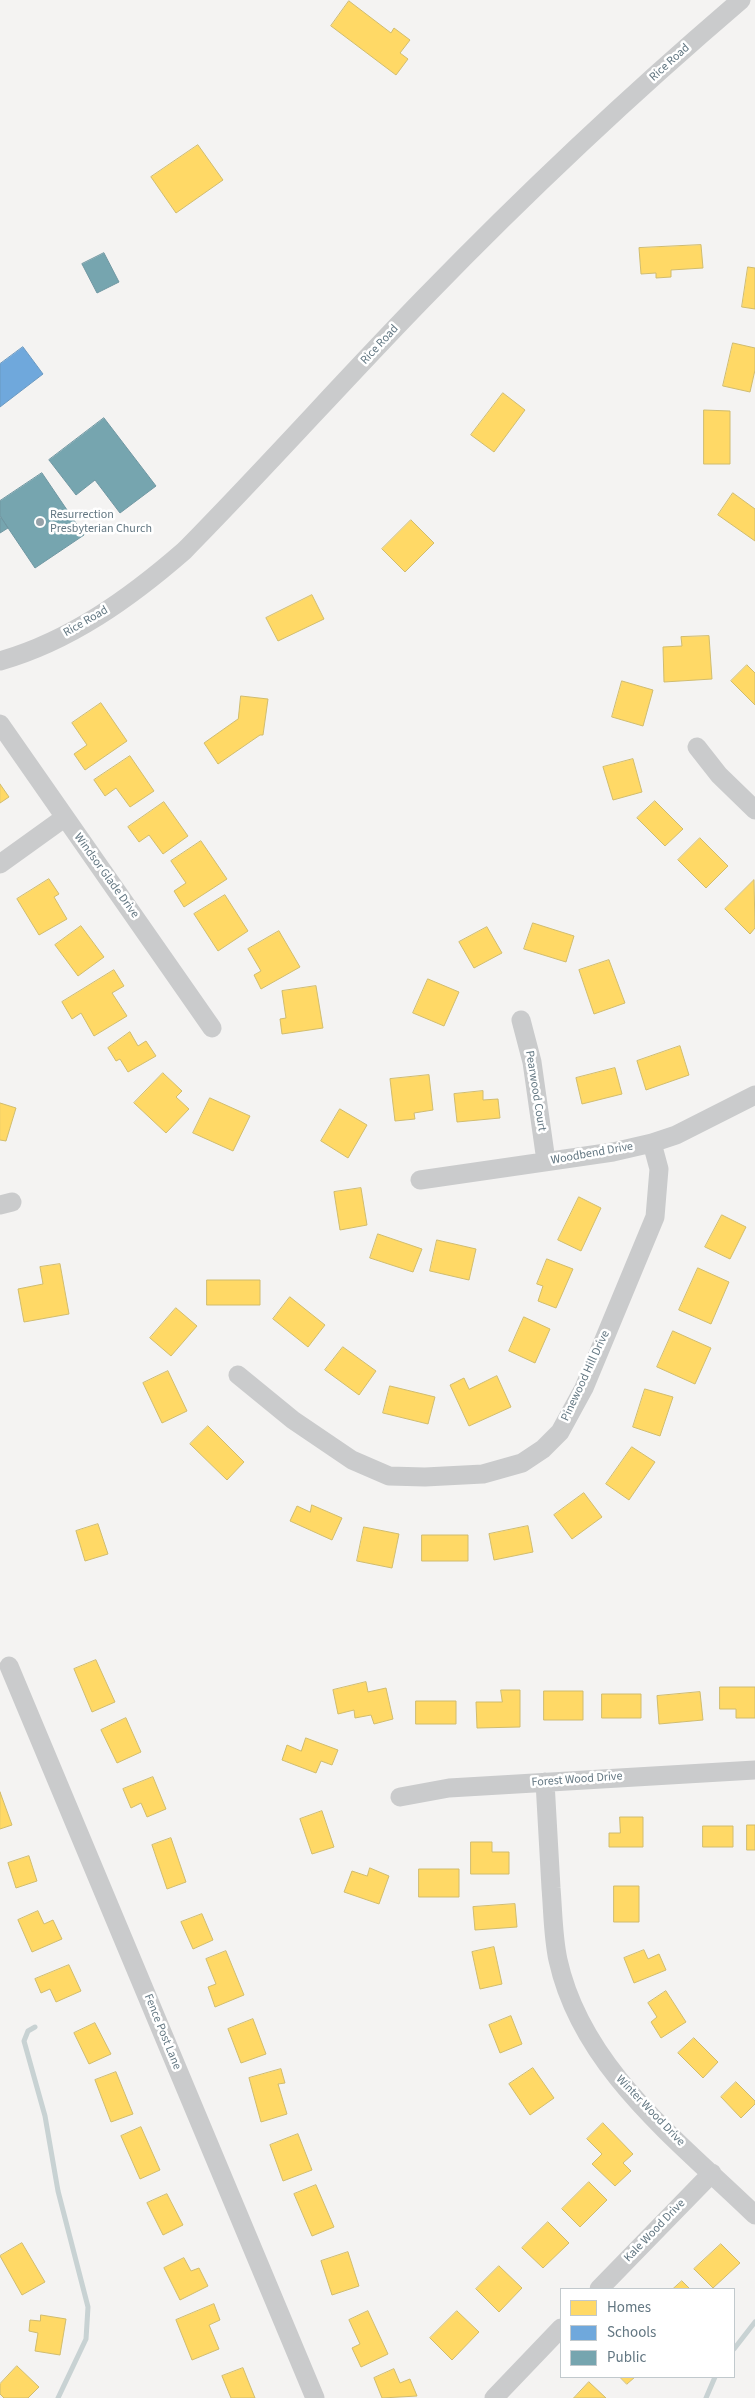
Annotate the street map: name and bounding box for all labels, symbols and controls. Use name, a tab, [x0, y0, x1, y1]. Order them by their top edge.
street label: Rice Road	[647, 41, 693, 85]
street label: Rice Road	[358, 322, 402, 368]
place label: Resurrection Presbyterian Church	[50, 508, 152, 536]
marker: Resurrection Presbyterian Church	[34, 516, 46, 528]
street label: Rice Road	[61, 603, 111, 641]
street label: Windsor Glade Drive	[70, 831, 142, 921]
street label: Pearwood Court	[522, 1050, 548, 1132]
street label: Woodbend Drive	[550, 1140, 634, 1168]
street label: Pinewood Hill Drive	[559, 1328, 613, 1424]
street label: Forest Wood Drive	[531, 1770, 623, 1790]
street label: Fence Post Lane	[140, 1992, 184, 2072]
street label: Winter Wood Drive	[613, 2073, 687, 2149]
street label: Kale Wood Drive	[621, 2197, 689, 2265]
legend	[560, 2288, 735, 2378]
text: Homes	[607, 2297, 651, 2318]
text: Schools	[607, 2322, 656, 2343]
text: Public	[607, 2347, 646, 2368]

